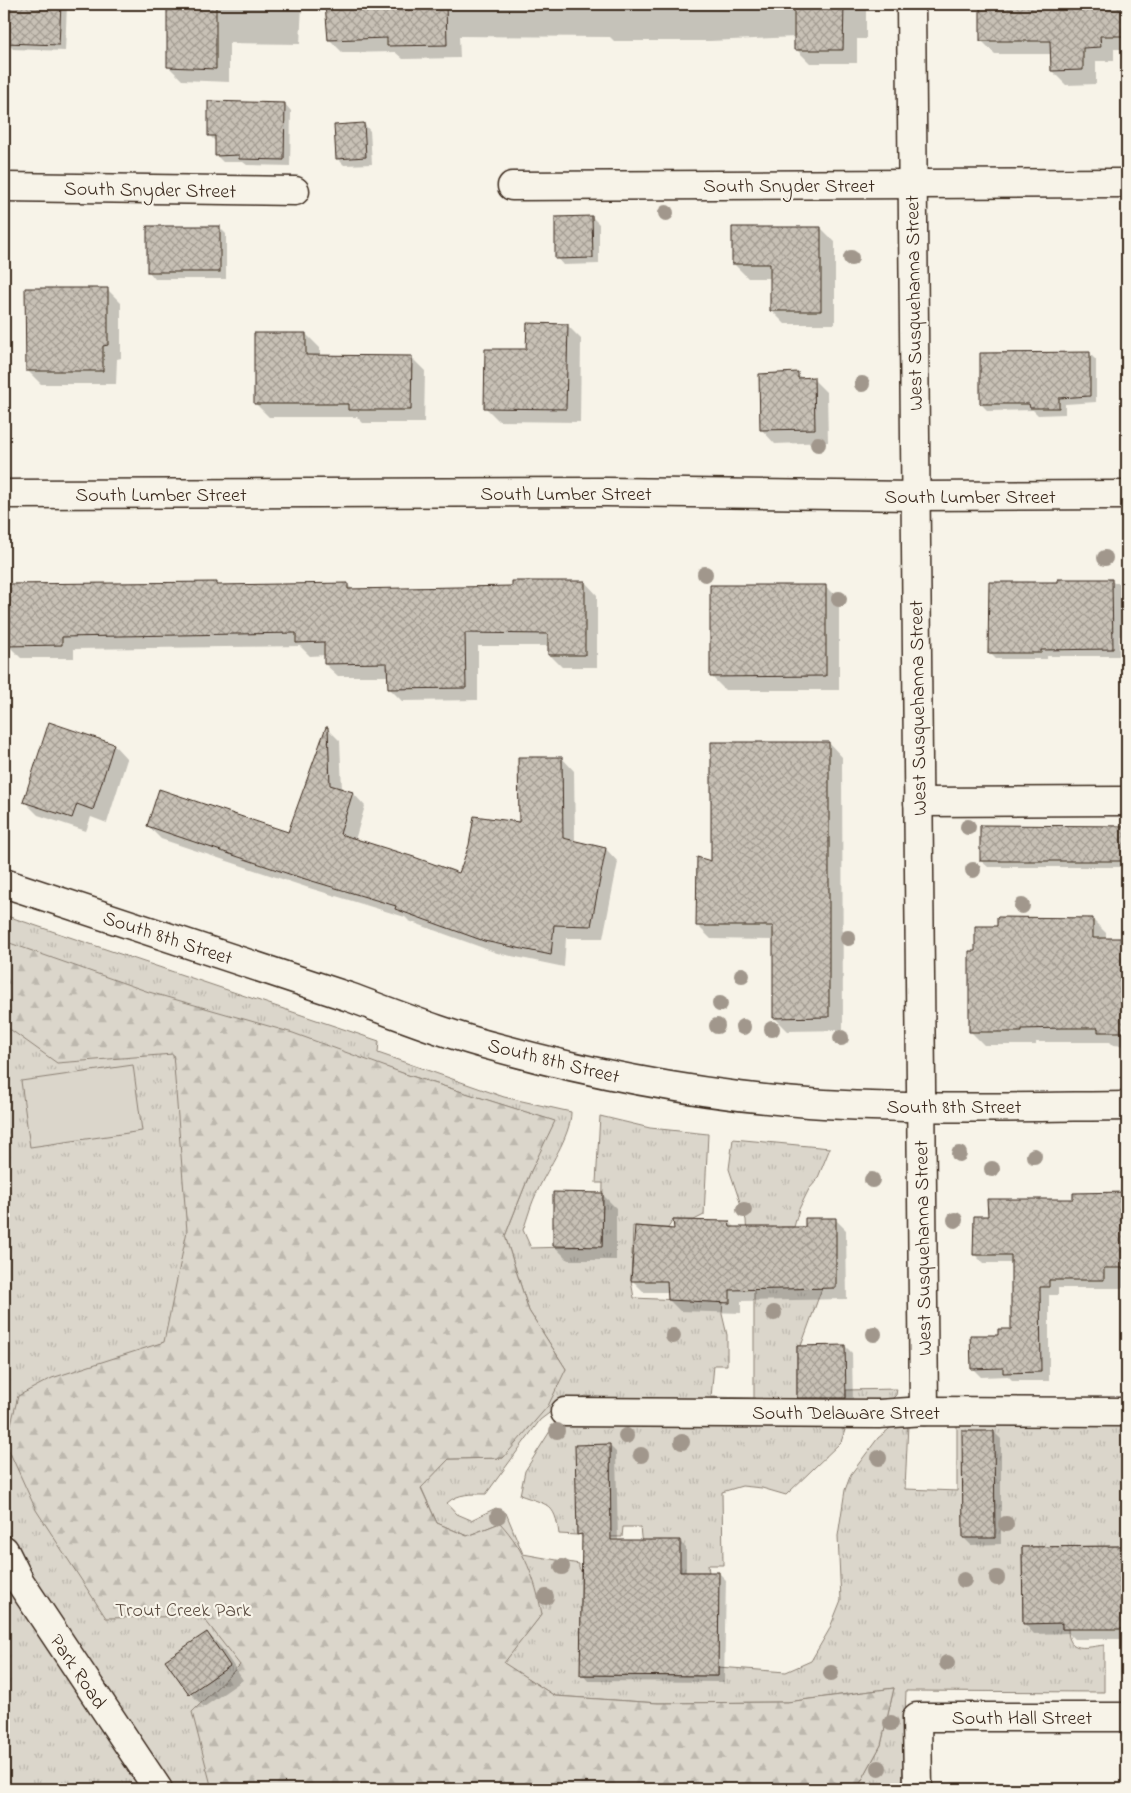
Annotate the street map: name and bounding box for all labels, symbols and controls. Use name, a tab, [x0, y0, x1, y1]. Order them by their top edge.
street label: South Snyder Street	[703, 173, 875, 202]
street label: South Snyder Street	[64, 176, 237, 208]
street label: West Susquehanna Street	[899, 195, 932, 411]
street label: South Lumber Street	[480, 481, 652, 510]
street label: South Lumber Street	[75, 482, 247, 511]
street label: South Lumber Street	[884, 484, 1056, 513]
street label: West Susquehanna Street	[903, 600, 936, 816]
street label: South 8th Street	[99, 905, 236, 974]
street label: South 8th Street	[484, 1032, 623, 1093]
street label: South 8th Street	[887, 1094, 1022, 1123]
street label: West Susquehanna Street	[908, 1140, 941, 1356]
street label: South Delaware Street	[752, 1400, 940, 1429]
park label: Trout Creek Park	[115, 1597, 251, 1626]
street label: Park Road	[41, 1629, 113, 1716]
street label: South Hall Street	[952, 1705, 1092, 1734]

